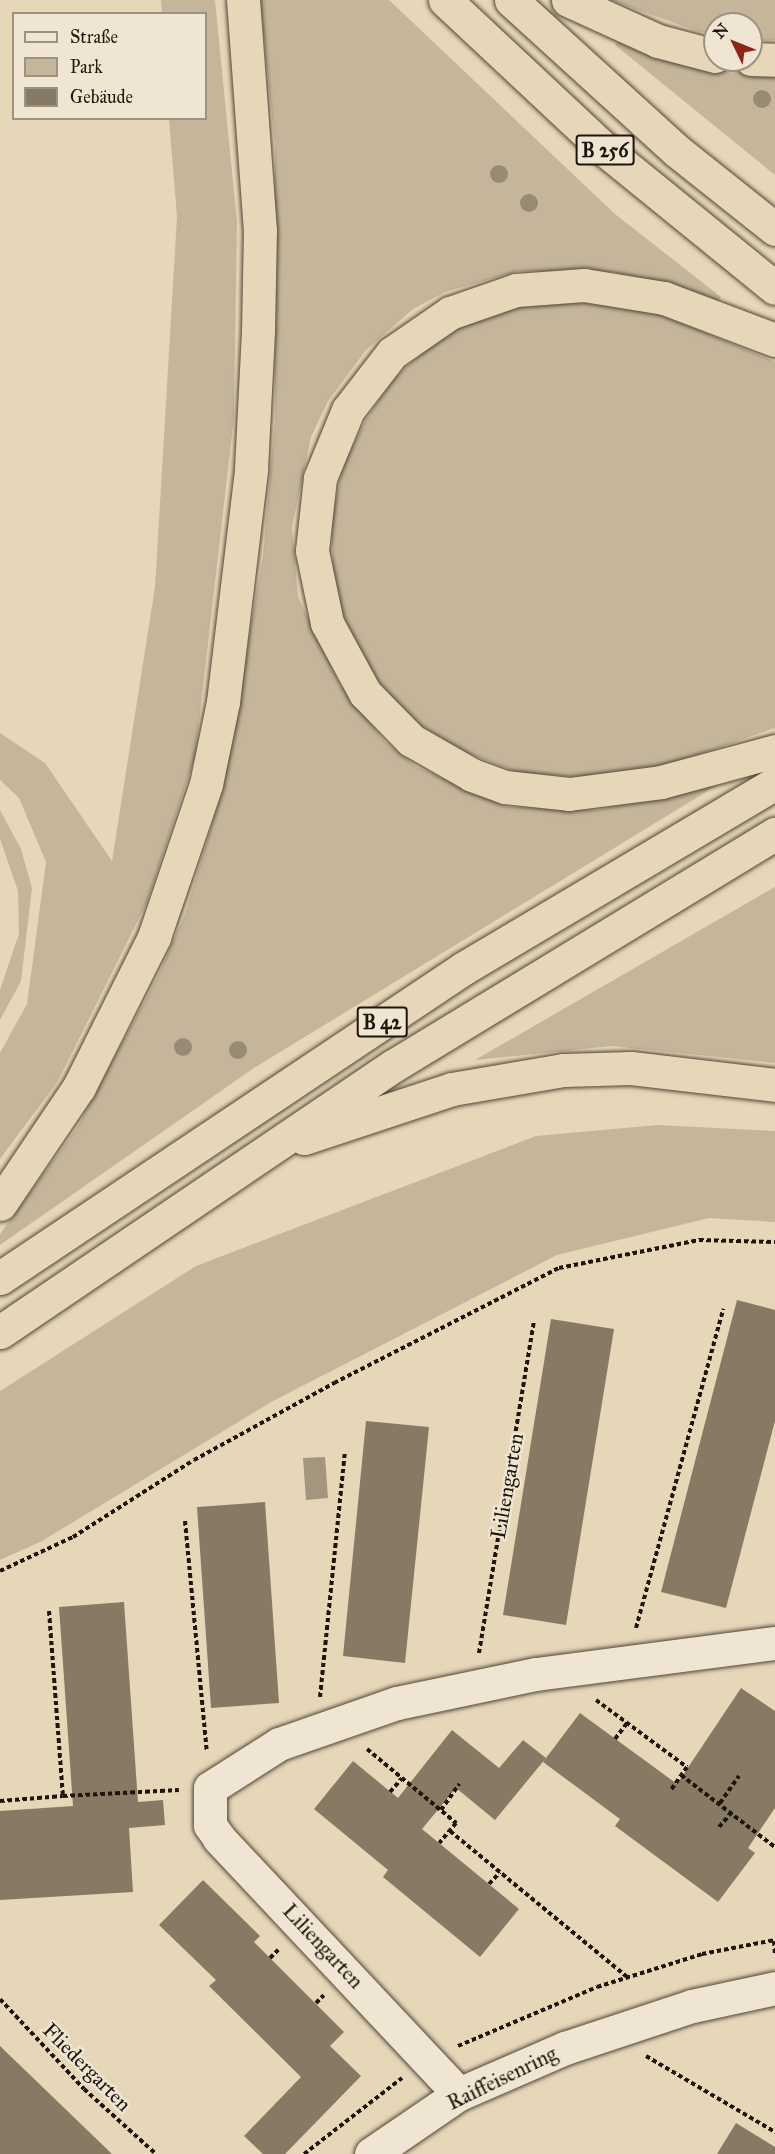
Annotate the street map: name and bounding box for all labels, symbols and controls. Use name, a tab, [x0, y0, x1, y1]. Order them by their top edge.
legend	[12, 12, 207, 120]
north arrow	[703, 12, 763, 72]
text: N	[709, 19, 733, 42]
text: Straße	[70, 26, 118, 48]
text: Park	[70, 56, 103, 78]
text: Gebäude	[70, 86, 133, 108]
road number: B 256	[575, 133, 635, 167]
road number: B 42	[356, 1005, 407, 1039]
street label: Liliengarten	[485, 1431, 529, 1541]
street label: Liliengarten	[277, 1898, 369, 1994]
street label: Fliedergarten	[37, 2017, 137, 2117]
street label: Raiffeisenring	[443, 2041, 561, 2115]

